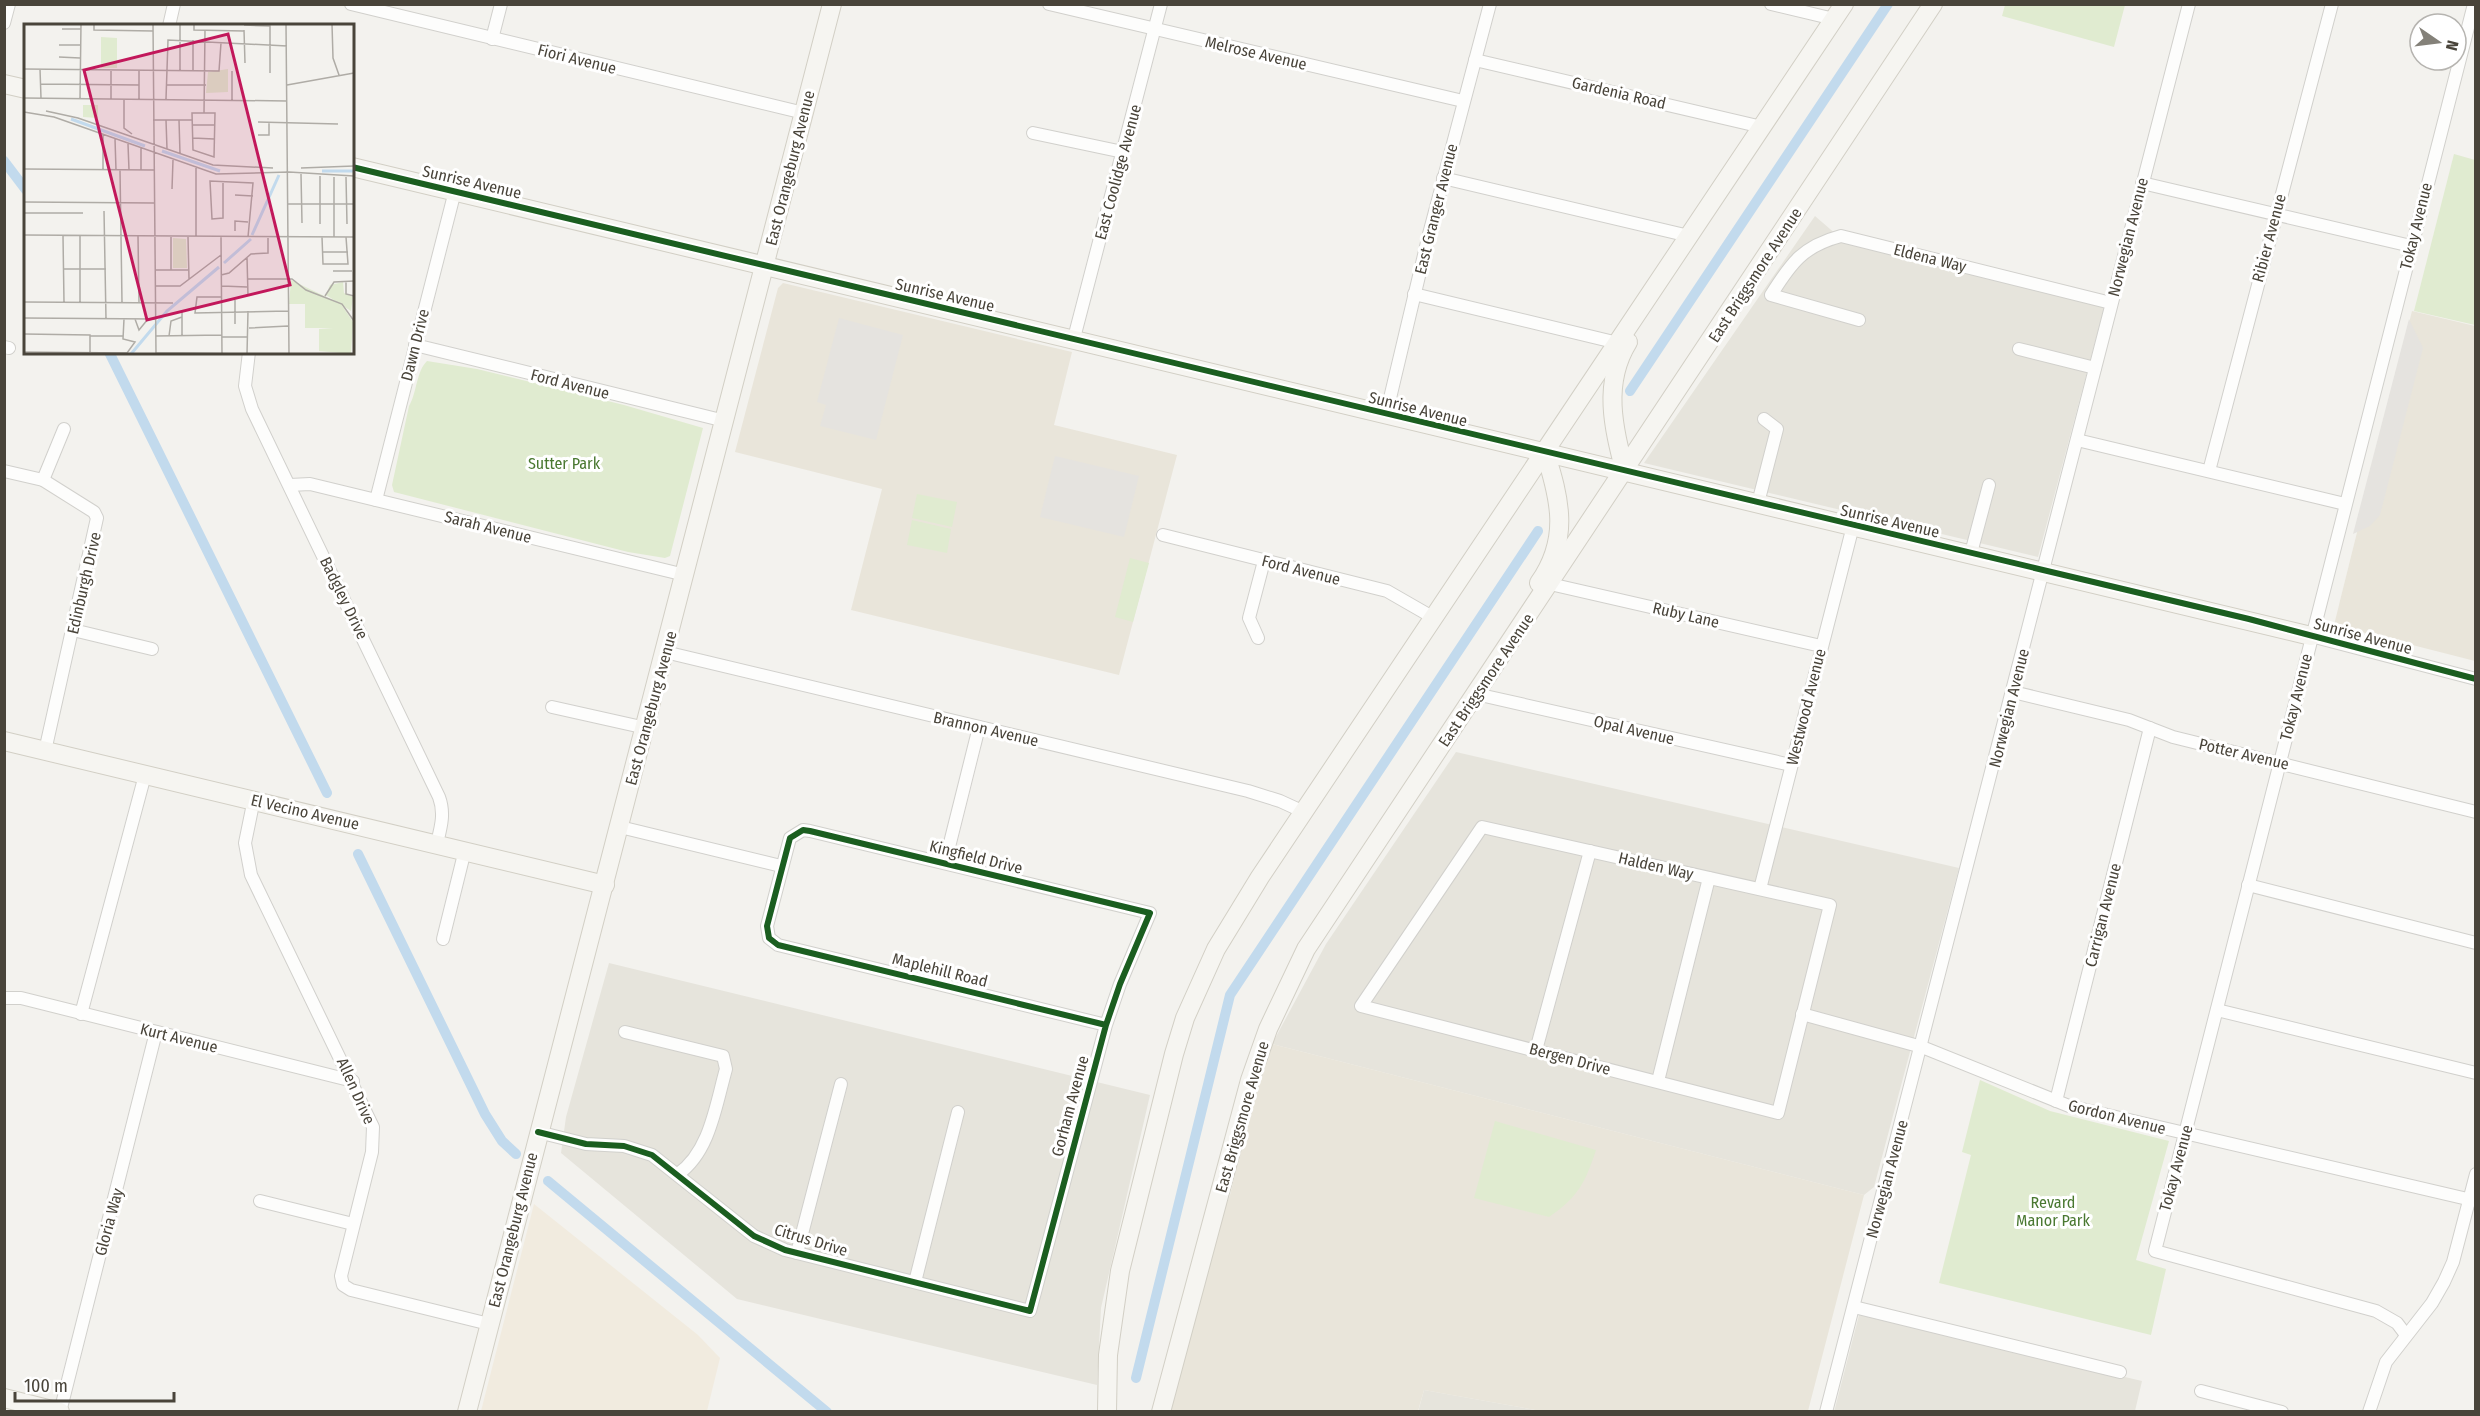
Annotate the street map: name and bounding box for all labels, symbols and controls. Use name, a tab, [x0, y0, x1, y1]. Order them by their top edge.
north arrow	[2408, 12, 2468, 72]
inset map	[24, 24, 354, 354]
street label: Melrose Avenue	[1203, 32, 1309, 74]
text: N	[2442, 39, 2462, 52]
street label: Fiori Avenue	[536, 40, 618, 78]
street label: Gardenia Road	[1570, 73, 1668, 113]
street label: East Orangeburg Avenue	[762, 88, 818, 247]
street label: East Coolidge Avenue	[1091, 102, 1145, 242]
street label: East Granger Avenue	[1411, 142, 1461, 276]
street label: Sunrise Avenue	[421, 161, 523, 203]
street label: Norwegian Avenue	[2104, 176, 2152, 298]
street label: Tokay Avenue	[2396, 181, 2436, 271]
street label: Ribier Avenue	[2248, 192, 2290, 284]
street label: East Briggsmore Avenue	[1704, 204, 1806, 346]
street label: Eldena Way	[1892, 240, 1969, 276]
street label: Sunrise Avenue	[894, 274, 996, 316]
street label: Dawn Drive	[397, 307, 433, 383]
street label: Ford Avenue	[529, 365, 611, 403]
street label: Sunrise Avenue	[1367, 388, 1469, 430]
park label: Sutter Park	[528, 454, 601, 473]
street label: Sunrise Avenue	[1839, 500, 1941, 542]
street label: Sarah Avenue	[443, 507, 534, 547]
street label: Edinburgh Drive	[63, 530, 105, 636]
street label: Ford Avenue	[1260, 551, 1342, 589]
street label: Badgley Drive	[316, 554, 372, 642]
street label: Ruby Lane	[1651, 598, 1721, 632]
street label: East Briggsmore Avenue	[1434, 610, 1538, 750]
street label: Sunrise Avenue	[2312, 614, 2414, 658]
street label: East Orangeburg Avenue	[621, 629, 681, 787]
street label: Westwood Avenue	[1782, 647, 1830, 767]
street label: Norwegian Avenue	[1985, 647, 2033, 769]
street label: Tokay Avenue	[2276, 652, 2316, 742]
street label: Brannon Avenue	[932, 708, 1040, 750]
street label: Opal Avenue	[1592, 712, 1676, 749]
street label: Potter Avenue	[2197, 734, 2291, 774]
street label: El Vecino Avenue	[249, 790, 361, 834]
street label: Kingfield Drive	[928, 836, 1025, 878]
street label: Halden Way	[1617, 848, 1696, 884]
street label: Carrigan Avenue	[2081, 861, 2125, 969]
street label: Maplehill Road	[890, 949, 990, 991]
street label: Kurt Avenue	[138, 1019, 220, 1057]
street label: East Briggsmore Avenue	[1211, 1039, 1273, 1195]
street label: Bergen Drive	[1527, 1039, 1613, 1079]
street label: Gorham Avenue	[1047, 1053, 1093, 1158]
street label: Allen Drive	[333, 1055, 379, 1127]
street label: Gordon Avenue	[2066, 1096, 2168, 1138]
street label: Norwegian Avenue	[1862, 1118, 1912, 1240]
street label: Tokay Avenue	[2155, 1123, 2197, 1213]
street label: East Orangeburg Avenue	[485, 1150, 541, 1309]
street label: Gloria Way	[91, 1185, 127, 1258]
park label: Revard Manor Park	[2016, 1193, 2090, 1230]
street label: Citrus Drive	[772, 1220, 850, 1260]
scale bar	[15, 1365, 174, 1403]
text: 100 m	[24, 1375, 68, 1397]

